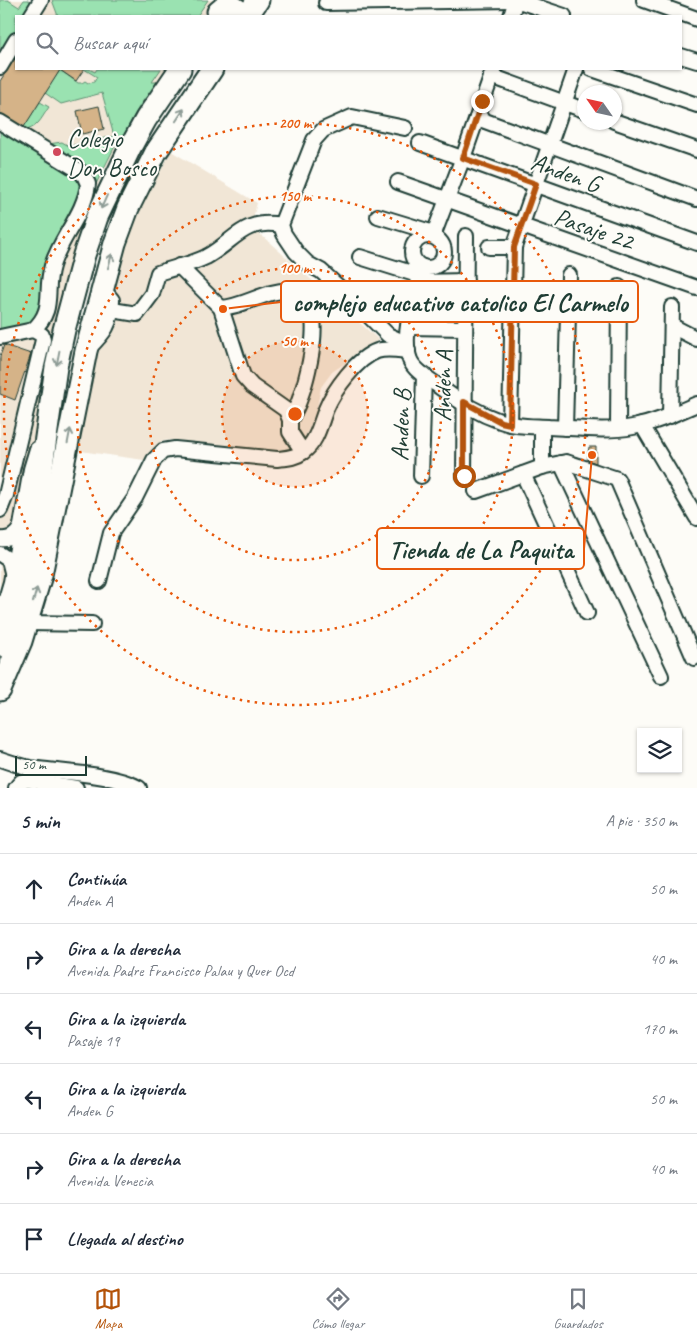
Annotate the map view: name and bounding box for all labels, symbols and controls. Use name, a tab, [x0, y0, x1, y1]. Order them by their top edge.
search box	[15, 15, 682, 70]
icon: search	[33, 29, 61, 57]
text: Buscar aquí	[73, 31, 147, 55]
north arrow	[577, 85, 622, 130]
route end	[471, 90, 494, 113]
one-way arrow	[175, 109, 185, 123]
text: 200 m	[279, 114, 313, 133]
place label: Colegio Don Bosco	[67, 123, 157, 184]
marker: Colegio Don Bosco	[51, 146, 63, 158]
street label: Anden G	[527, 146, 607, 201]
text: 150 m	[279, 187, 313, 206]
one-way arrow	[98, 194, 108, 209]
street label: Pasaje 22	[550, 200, 639, 258]
one-way arrow	[105, 253, 115, 269]
text: 100 m	[279, 259, 313, 278]
callout: complejo educativo catolico El Carmelo	[281, 281, 638, 322]
text: complejo educativo catolico El Carmelo	[292, 286, 629, 319]
text: 50 m	[282, 332, 309, 351]
one-way arrow	[53, 349, 62, 365]
street label: Anden A	[426, 350, 460, 422]
street label: Anden B	[384, 387, 418, 461]
centre of rings	[286, 405, 304, 423]
one-way arrow	[64, 429, 74, 445]
route start	[453, 465, 476, 488]
callout: Tienda de La Paquita	[377, 528, 584, 569]
text: Tienda de La Paquita	[389, 533, 575, 566]
one-way arrow	[31, 587, 41, 603]
map controls	[637, 728, 682, 773]
button: layers	[637, 728, 682, 773]
scale bar	[15, 753, 88, 776]
text: 50 m	[22, 756, 46, 773]
text: 5 min	[20, 808, 60, 834]
text: A pie · 350 m	[606, 811, 677, 831]
text: Continúa	[67, 867, 126, 891]
icon: ahead	[20, 875, 48, 903]
text: 50 m	[650, 879, 677, 899]
text: Anden A	[67, 891, 113, 911]
text: Gira a la derecha	[67, 937, 180, 961]
icon: right	[20, 945, 48, 973]
text: 40 m	[650, 949, 677, 969]
text: Avenida Padre Francisco Palau y Quer Ocd	[67, 961, 294, 981]
text: Gira a la izquierda	[67, 1007, 185, 1031]
icon: left	[20, 1015, 48, 1043]
text: 170 m	[643, 1019, 677, 1039]
text: Pasaje 19	[67, 1031, 119, 1051]
text: Gira a la izquierda	[67, 1077, 185, 1101]
icon: left	[20, 1085, 48, 1113]
text: 50 m	[650, 1089, 677, 1109]
text: Anden G	[67, 1101, 112, 1121]
text: Gira a la derecha	[67, 1147, 180, 1171]
icon: right	[20, 1155, 48, 1183]
text: 40 m	[650, 1159, 677, 1179]
text: Avenida Venecia	[67, 1171, 153, 1191]
icon: arrive	[20, 1225, 48, 1253]
text: Llegada al destino	[67, 1227, 183, 1251]
tab: Mapa	[94, 1285, 122, 1332]
tab: Cómo llegar	[311, 1285, 364, 1332]
tab: Guardados	[553, 1285, 603, 1332]

